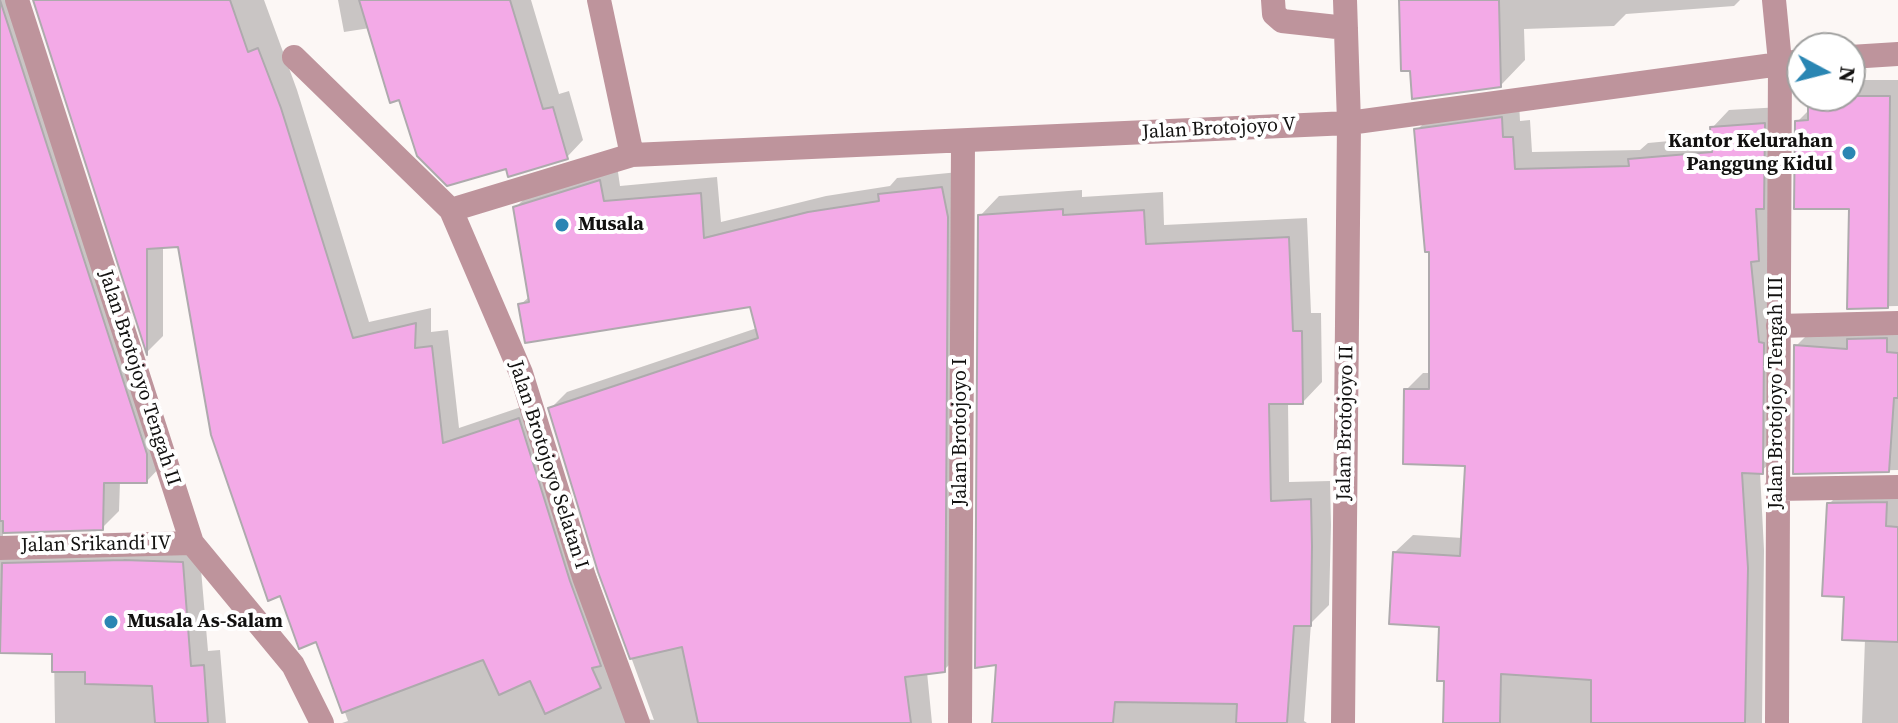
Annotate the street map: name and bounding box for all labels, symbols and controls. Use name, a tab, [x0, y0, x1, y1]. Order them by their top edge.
north arrow	[1786, 32, 1866, 112]
text: N	[1832, 65, 1864, 84]
street label: Jalan Brotojoyo V	[1141, 113, 1297, 145]
place label: Kantor Kelurahan Panggung Kidul	[1668, 130, 1833, 177]
marker: Kantor Kelurahan Panggung Kidul	[1840, 144, 1858, 162]
place label: Musala	[578, 213, 644, 237]
marker: Musala	[553, 216, 571, 234]
street label: Jalan Brotojoyo Tengah II	[93, 267, 185, 489]
street label: Jalan Brotojoyo Tengah III	[1765, 277, 1789, 509]
street label: Jalan Brotojoyo II	[1333, 345, 1359, 501]
street label: Jalan Brotojoyo Selatan I	[503, 358, 593, 572]
street label: Jalan Brotojoyo I	[949, 358, 973, 506]
street label: Jalan Srikandi IV	[21, 532, 171, 558]
place label: Musala As-Salam	[127, 610, 283, 634]
marker: Musala As-Salam	[102, 613, 120, 631]

